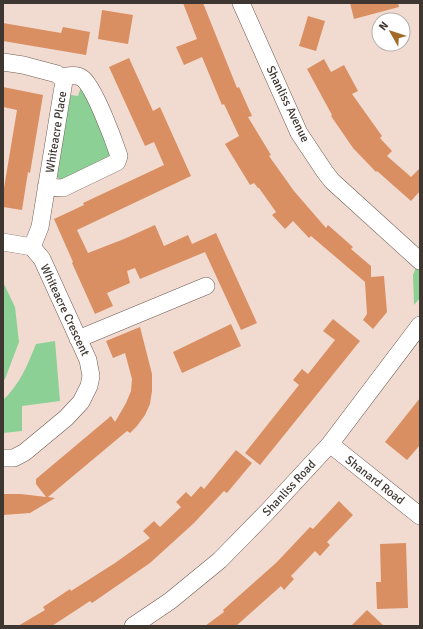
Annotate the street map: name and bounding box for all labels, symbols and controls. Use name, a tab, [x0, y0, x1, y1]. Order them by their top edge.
north arrow	[371, 12, 411, 52]
text: N	[376, 19, 391, 33]
street label: Shanliss Avenue	[263, 64, 313, 145]
street label: Whiteacre Place	[43, 90, 70, 174]
street label: Whiteacre Crescent	[37, 262, 92, 359]
street label: Shanard Road	[342, 453, 407, 508]
street label: Shanliss Road	[260, 457, 319, 520]

